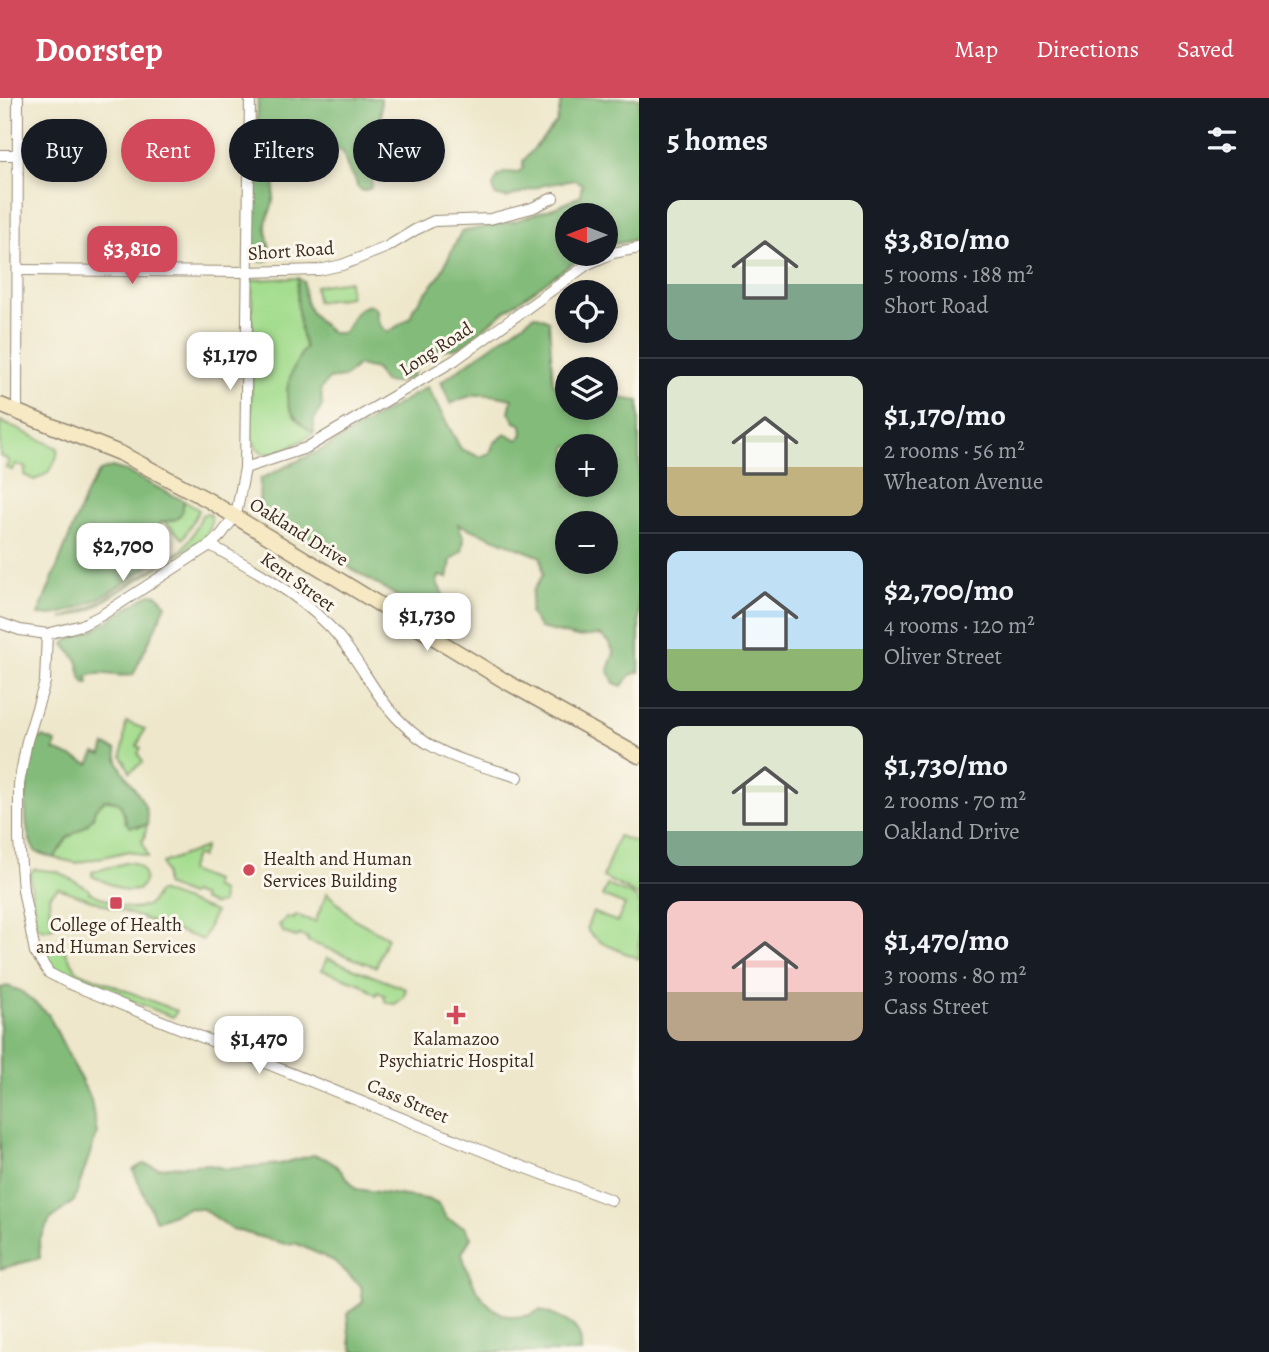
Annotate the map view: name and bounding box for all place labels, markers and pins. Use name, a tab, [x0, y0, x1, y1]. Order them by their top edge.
pin: $3,810	[75, 226, 189, 286]
pin: $1,170	[173, 332, 287, 392]
pin: $2,700	[66, 524, 180, 583]
pin: $1,730	[370, 594, 484, 653]
place label: Health and Human Services Building	[263, 846, 412, 894]
marker: Health and Human Services Building	[241, 862, 257, 878]
marker: College of Health and Human Services	[108, 895, 124, 911]
place label: College of Health and Human Services	[36, 912, 196, 960]
marker: Kalamazoo Psychiatric Hospital	[446, 1005, 466, 1025]
pin: $1,470	[202, 1016, 316, 1076]
place label: Kalamazoo Psychiatric Hospital	[378, 1026, 534, 1074]

